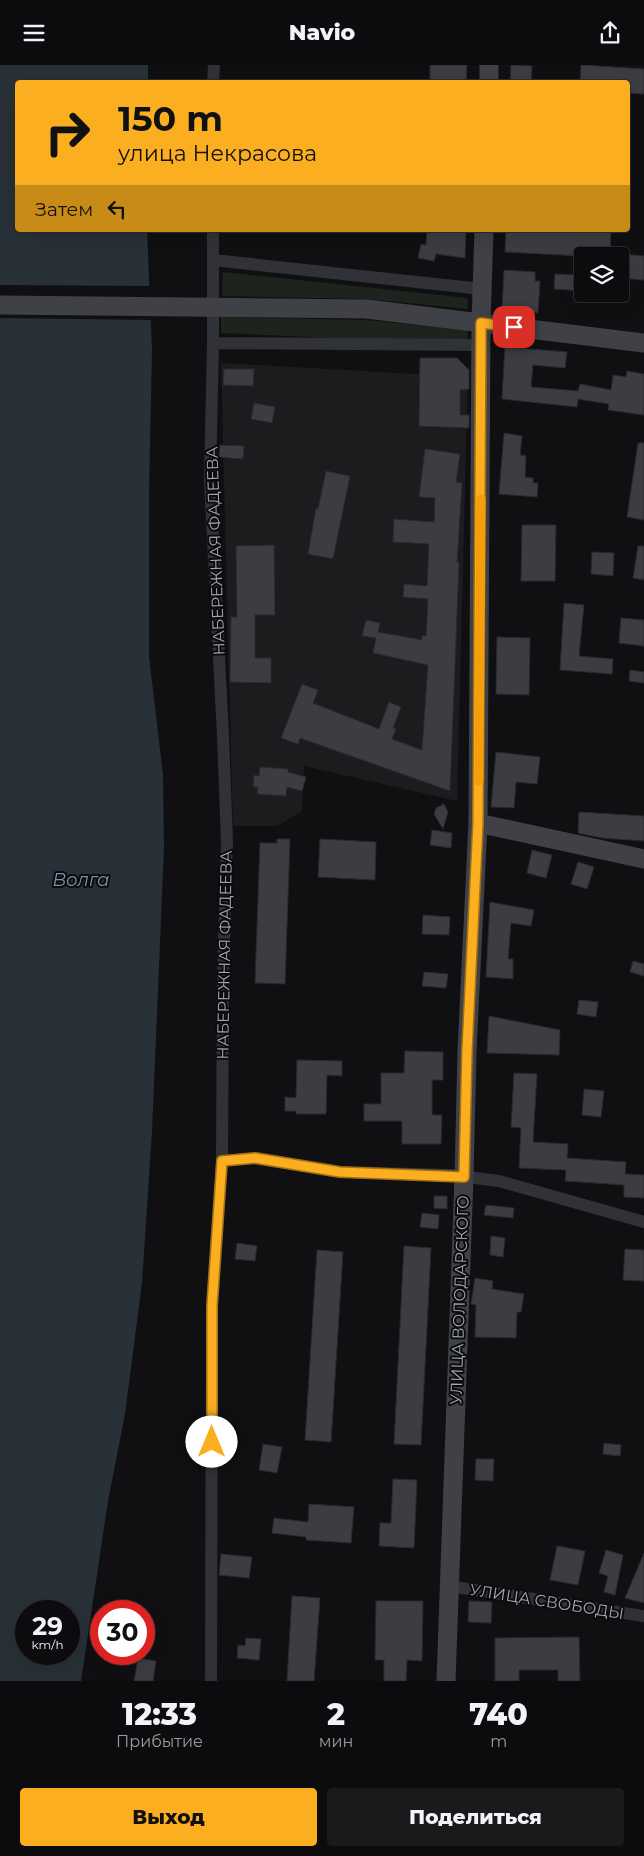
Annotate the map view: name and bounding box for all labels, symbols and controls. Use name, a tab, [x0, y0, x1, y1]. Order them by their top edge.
icon: menu	[20, 19, 48, 47]
text: Navio	[289, 19, 355, 46]
icon: share	[596, 19, 624, 47]
text: 150 m	[118, 97, 223, 140]
icon: right	[35, 100, 100, 165]
text: улица Некрасова	[118, 140, 317, 167]
icon: left	[103, 195, 131, 223]
text: Затем	[35, 198, 93, 221]
map controls	[574, 247, 629, 302]
button: layers	[574, 247, 629, 302]
pin	[493, 306, 535, 348]
icon: arrive	[500, 313, 528, 341]
street label: НАБЕРЕЖНАЯ ФАДЕЕВА	[202, 446, 229, 656]
street label: НАБЕРЕЖНАЯ ФАДЕЕВА	[213, 850, 236, 1060]
water label: Волга	[53, 869, 110, 891]
street label: УЛИЦА ВОЛОДАРСКОГО	[446, 1195, 473, 1405]
position arrow	[185, 1415, 237, 1467]
street label: УЛИЦА СВОБОДЫ	[468, 1580, 625, 1623]
speed limit sign: 30	[90, 1600, 155, 1665]
text: 29	[32, 1611, 63, 1641]
text: km/h	[31, 1637, 64, 1652]
text: 12:33	[122, 1696, 197, 1733]
text: 2	[327, 1696, 345, 1733]
text: 740	[469, 1696, 528, 1733]
text: Прибытие	[116, 1732, 203, 1751]
text: мин	[319, 1732, 353, 1751]
text: m	[490, 1732, 507, 1751]
button: Выход	[20, 1788, 317, 1846]
button: Поделиться	[327, 1788, 624, 1846]

